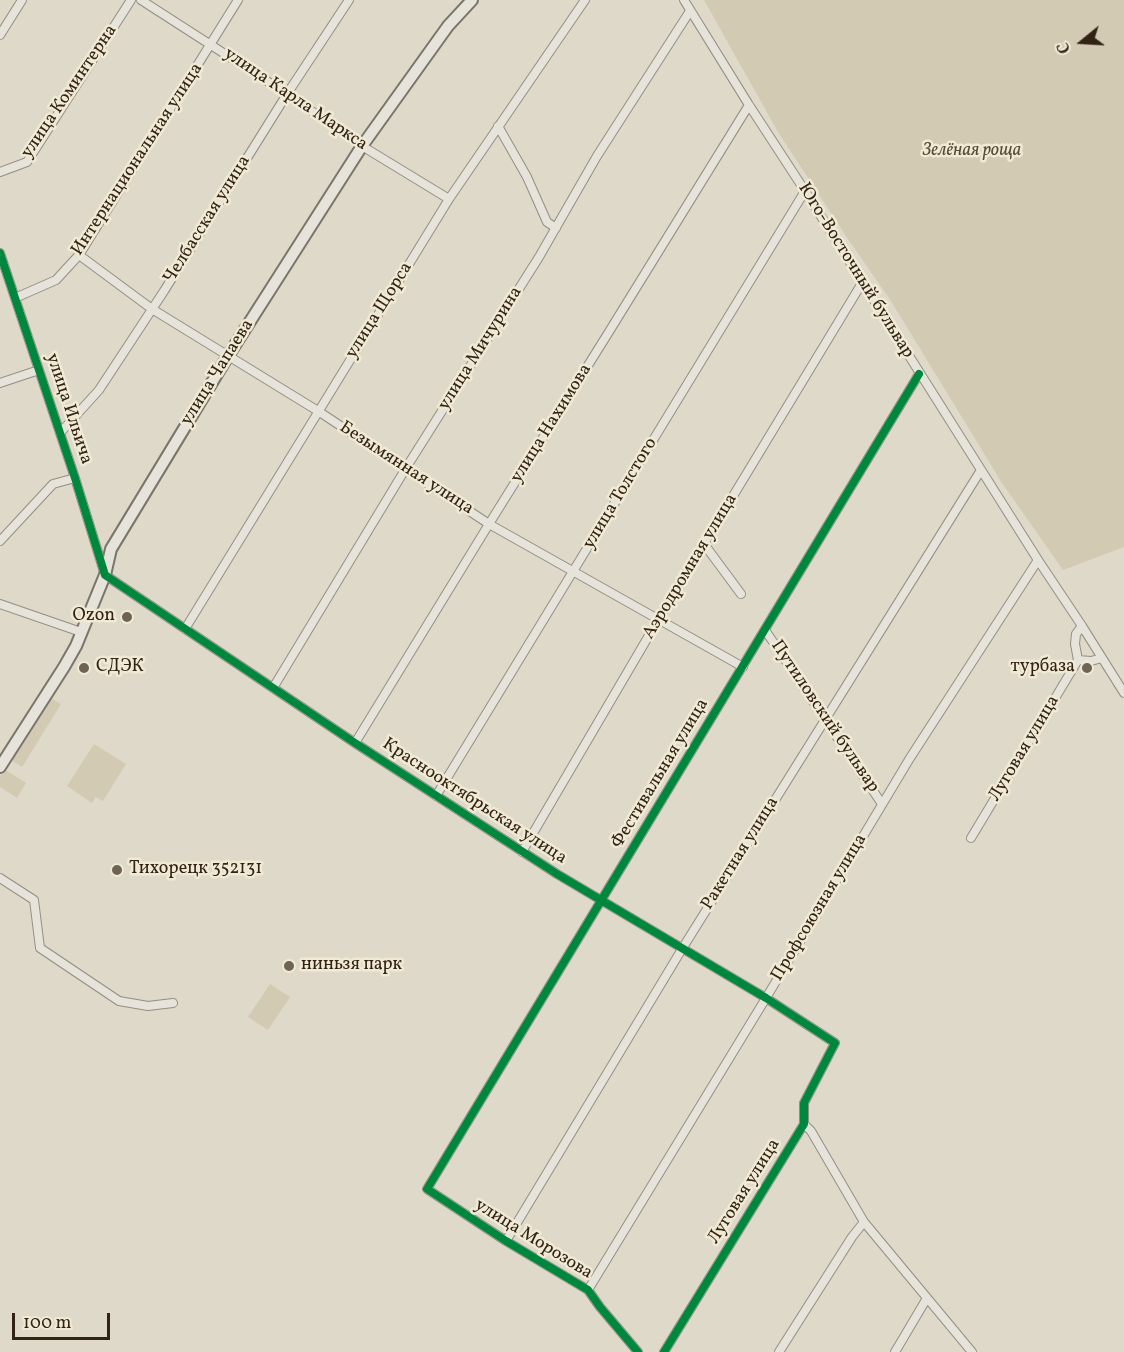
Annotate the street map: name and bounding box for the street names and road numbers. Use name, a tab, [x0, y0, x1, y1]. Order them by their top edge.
street label: улица Коминтерна	[17, 21, 123, 163]
street label: улица Карла Маркса	[219, 44, 371, 156]
street label: Интернациональная улица	[68, 60, 208, 260]
street label: Челбасская улица	[160, 152, 256, 288]
street label: Юго-Восточный бульвар	[792, 179, 918, 363]
street label: улица Щорса	[342, 259, 418, 363]
street label: улица Мичурина	[434, 283, 528, 415]
street label: улица Чапаева	[177, 316, 259, 430]
street label: улица Ильича	[40, 351, 96, 467]
street label: улица Нахимова	[507, 360, 597, 488]
street label: Безымянная улица	[335, 418, 477, 520]
street label: улица Толстого	[579, 434, 663, 554]
street label: Аэродромная улица	[639, 490, 743, 644]
street label: Путиловский бульвар	[765, 637, 883, 797]
street label: Луговая улица	[985, 692, 1065, 806]
street label: Фестивальная улица	[608, 695, 714, 853]
street label: Краснооктябрьская улица	[378, 734, 570, 870]
street label: Ракетная улица	[698, 793, 784, 915]
street label: Профсоюзная улица	[768, 830, 872, 986]
street label: Луговая улица	[704, 1135, 786, 1249]
street label: улица Морозова	[470, 1195, 596, 1285]

